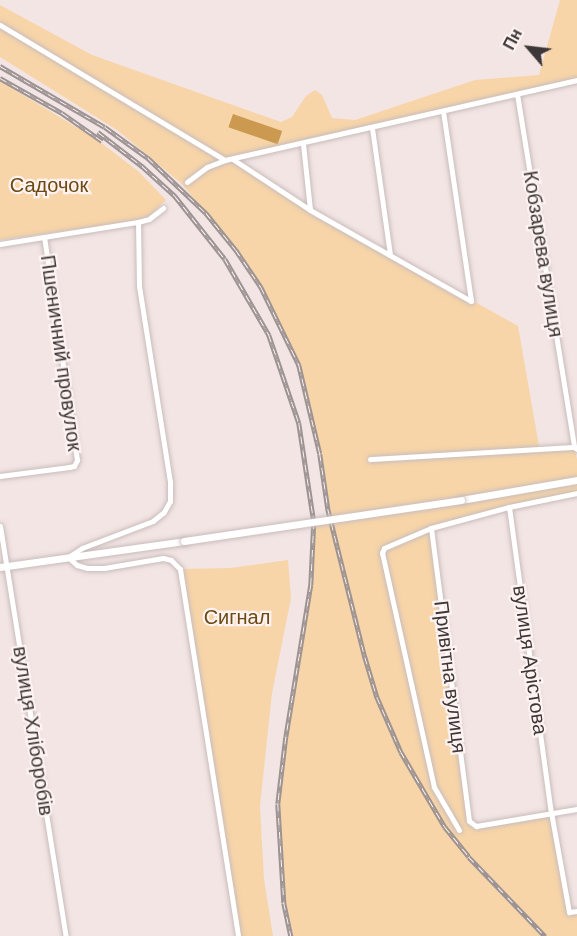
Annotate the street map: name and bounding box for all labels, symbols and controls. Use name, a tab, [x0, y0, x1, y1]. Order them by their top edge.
north arrow	[499, 18, 559, 78]
text: Пн	[500, 26, 525, 53]
street label: Кобзарева вулиця	[518, 169, 568, 339]
park label: Садочок	[10, 173, 88, 197]
street label: Пшеничний провулок	[35, 253, 87, 453]
street label: вулиця Арістова	[508, 584, 552, 736]
street label: Привітна вулиця	[429, 599, 471, 755]
park label: Сигнал	[204, 605, 270, 629]
street label: вулиця Хліборобів	[8, 645, 58, 817]

